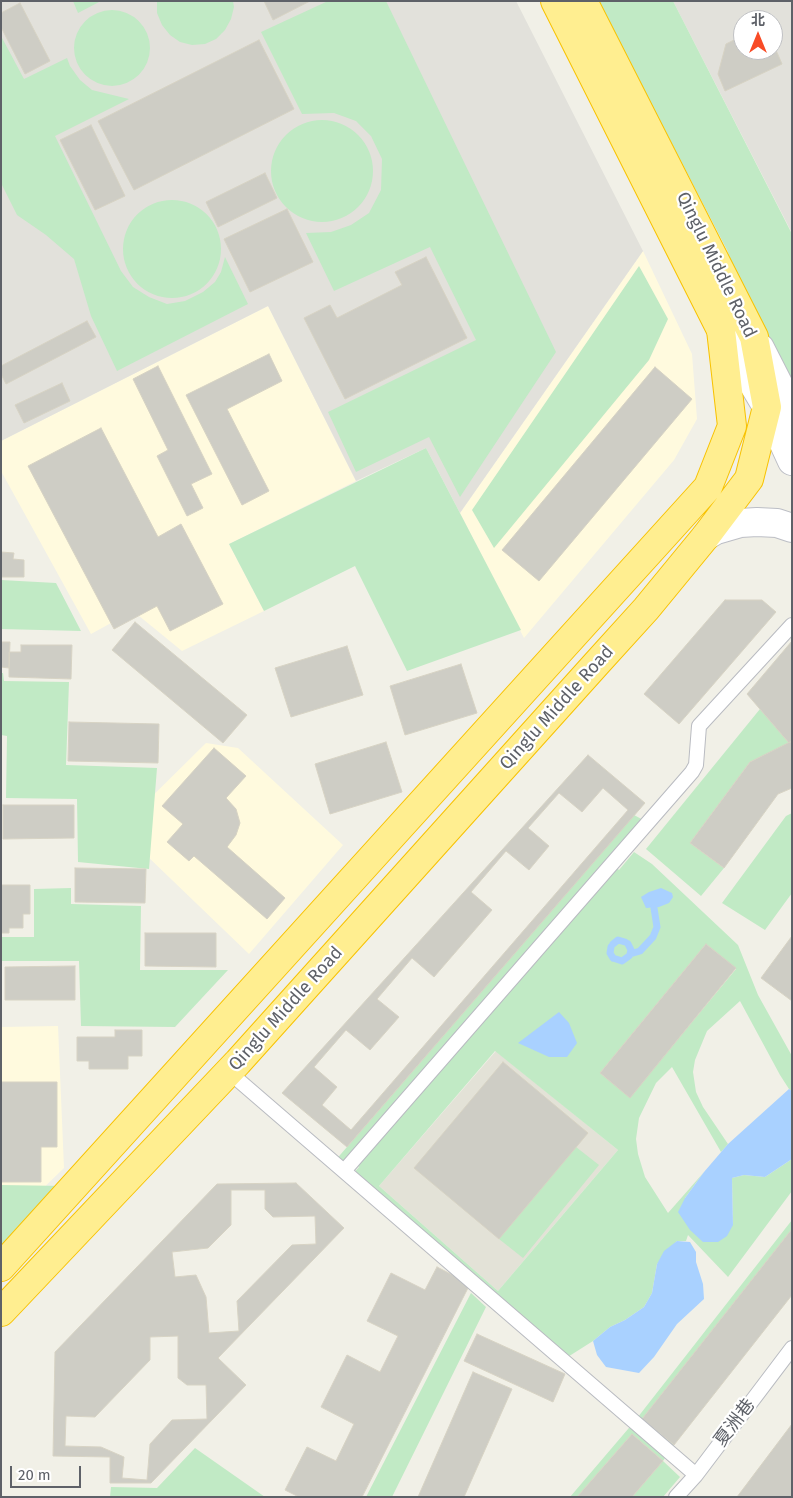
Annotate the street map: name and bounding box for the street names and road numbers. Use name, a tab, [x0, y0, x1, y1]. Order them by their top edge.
street label: Qinglu Middle Road	[671, 188, 761, 342]
street label: Qinglu Middle Road	[496, 641, 618, 775]
street label: Qinglu Middle Road	[225, 942, 347, 1076]
street label: 夏洲巷	[710, 1395, 760, 1451]

